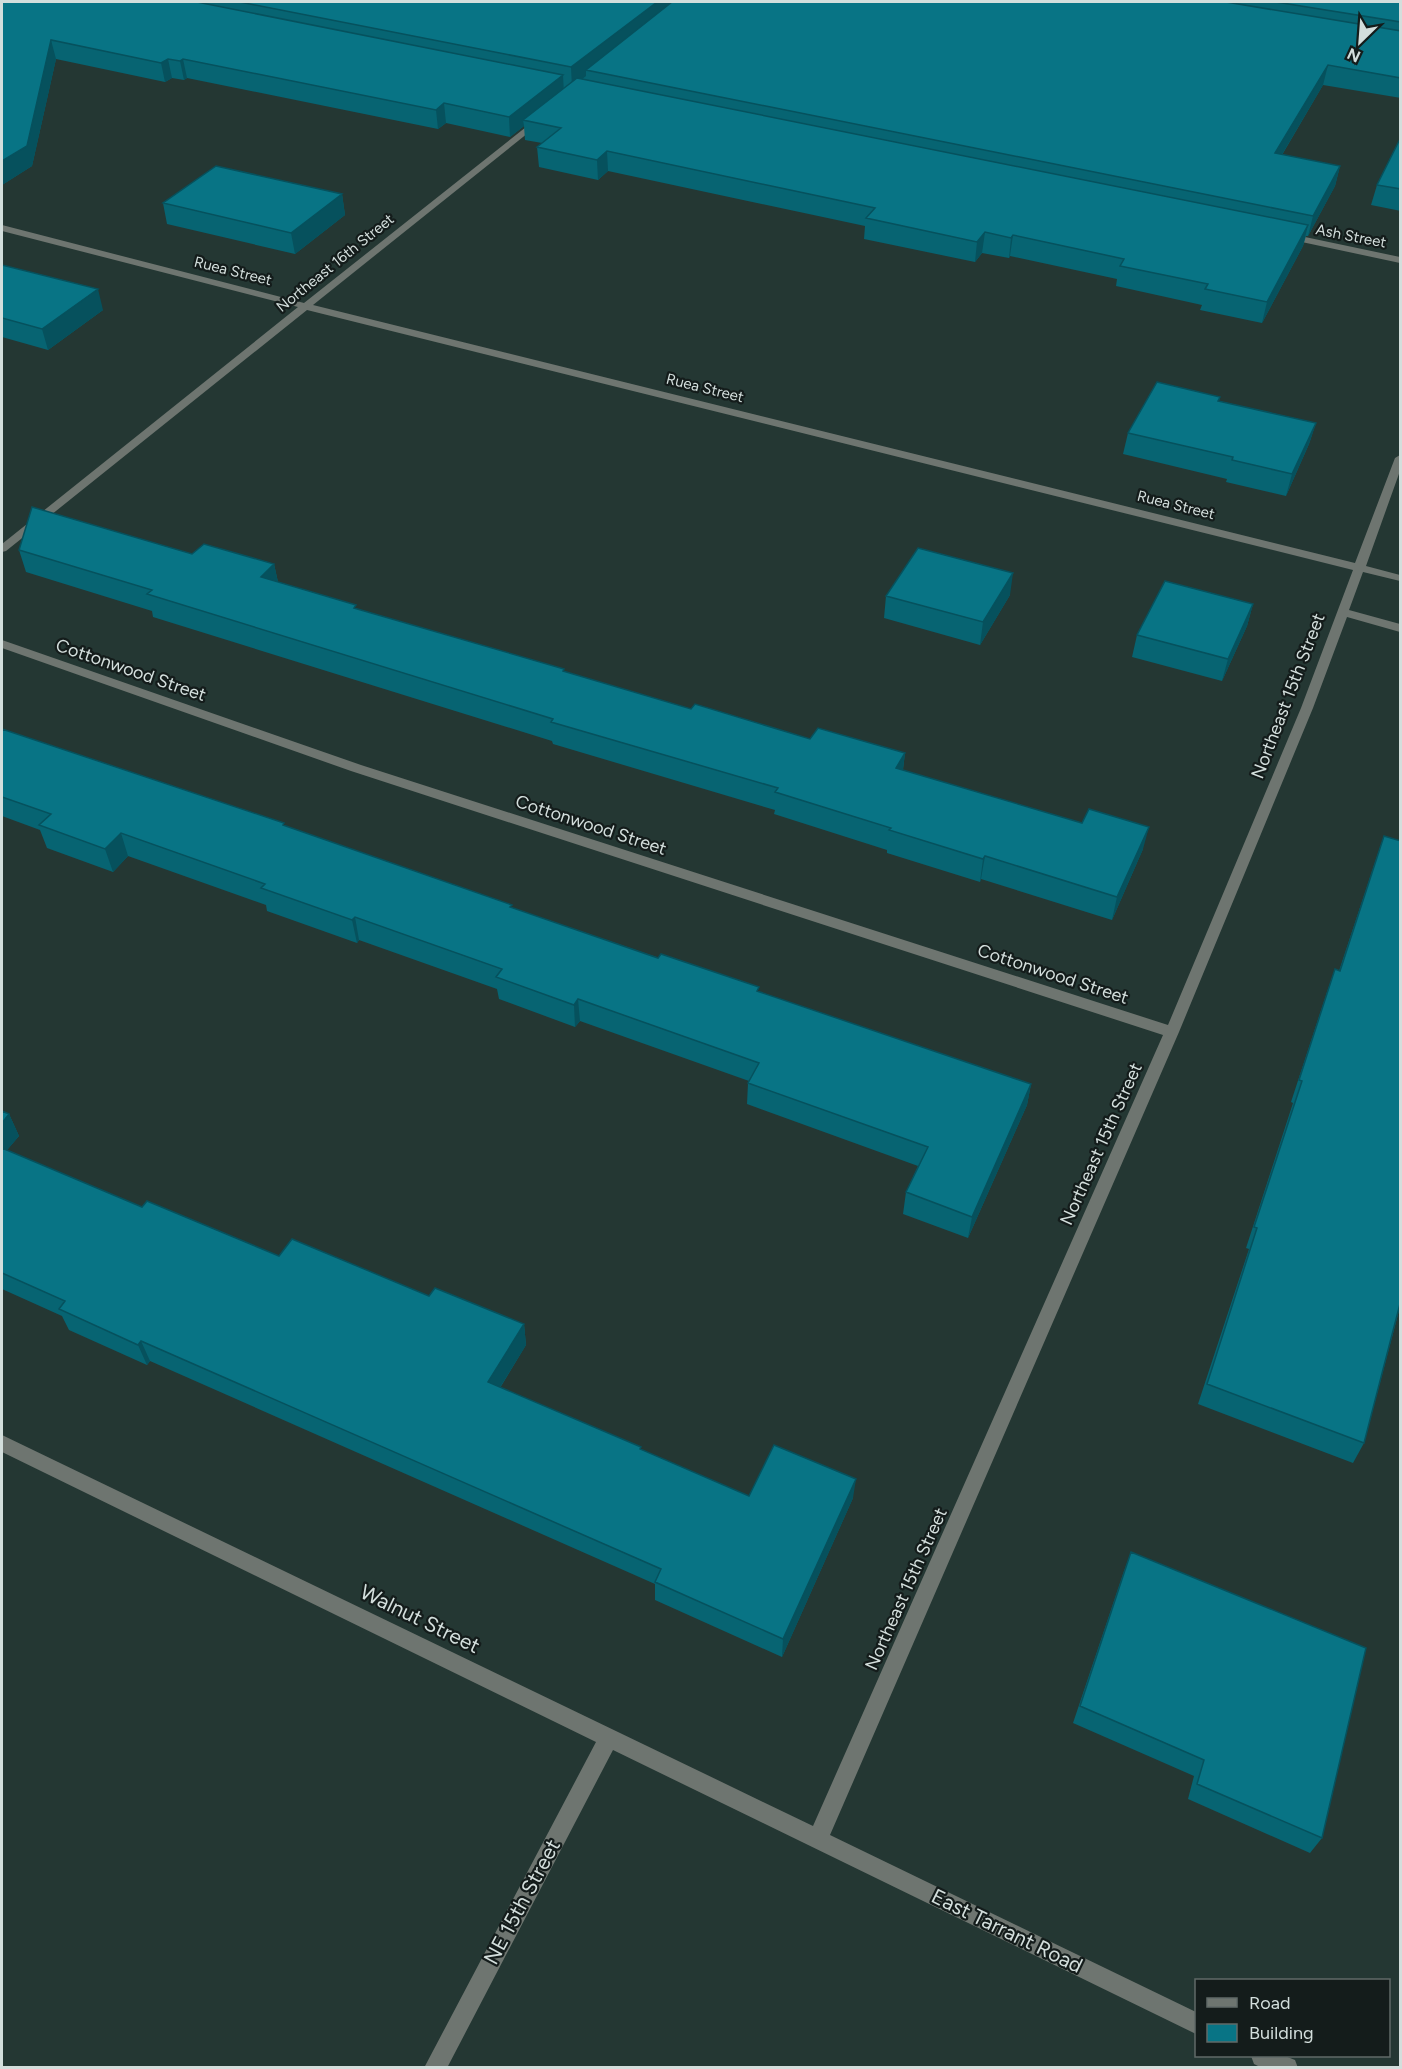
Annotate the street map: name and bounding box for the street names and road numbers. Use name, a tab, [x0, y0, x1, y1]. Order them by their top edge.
street label: Northeast 16th Street	[273, 210, 398, 316]
street label: Ash Street	[1314, 220, 1388, 252]
street label: Ruea Street	[192, 253, 274, 289]
street label: Ruea Street	[664, 370, 746, 406]
street label: Ruea Street	[1135, 487, 1217, 523]
street label: Northeast 15th Street	[1246, 610, 1330, 782]
street label: Cottonwood Street	[53, 634, 209, 706]
street label: Cottonwood Street	[513, 790, 669, 860]
street label: Cottonwood Street	[975, 939, 1131, 1009]
street label: Northeast 15th Street	[1055, 1059, 1147, 1229]
street label: Northeast 15th Street	[860, 1504, 952, 1674]
street label: Walnut Street	[356, 1579, 484, 1658]
street label: NE 15th Street	[478, 1835, 565, 1969]
street label: East Tarrant Road	[928, 1883, 1087, 1978]

